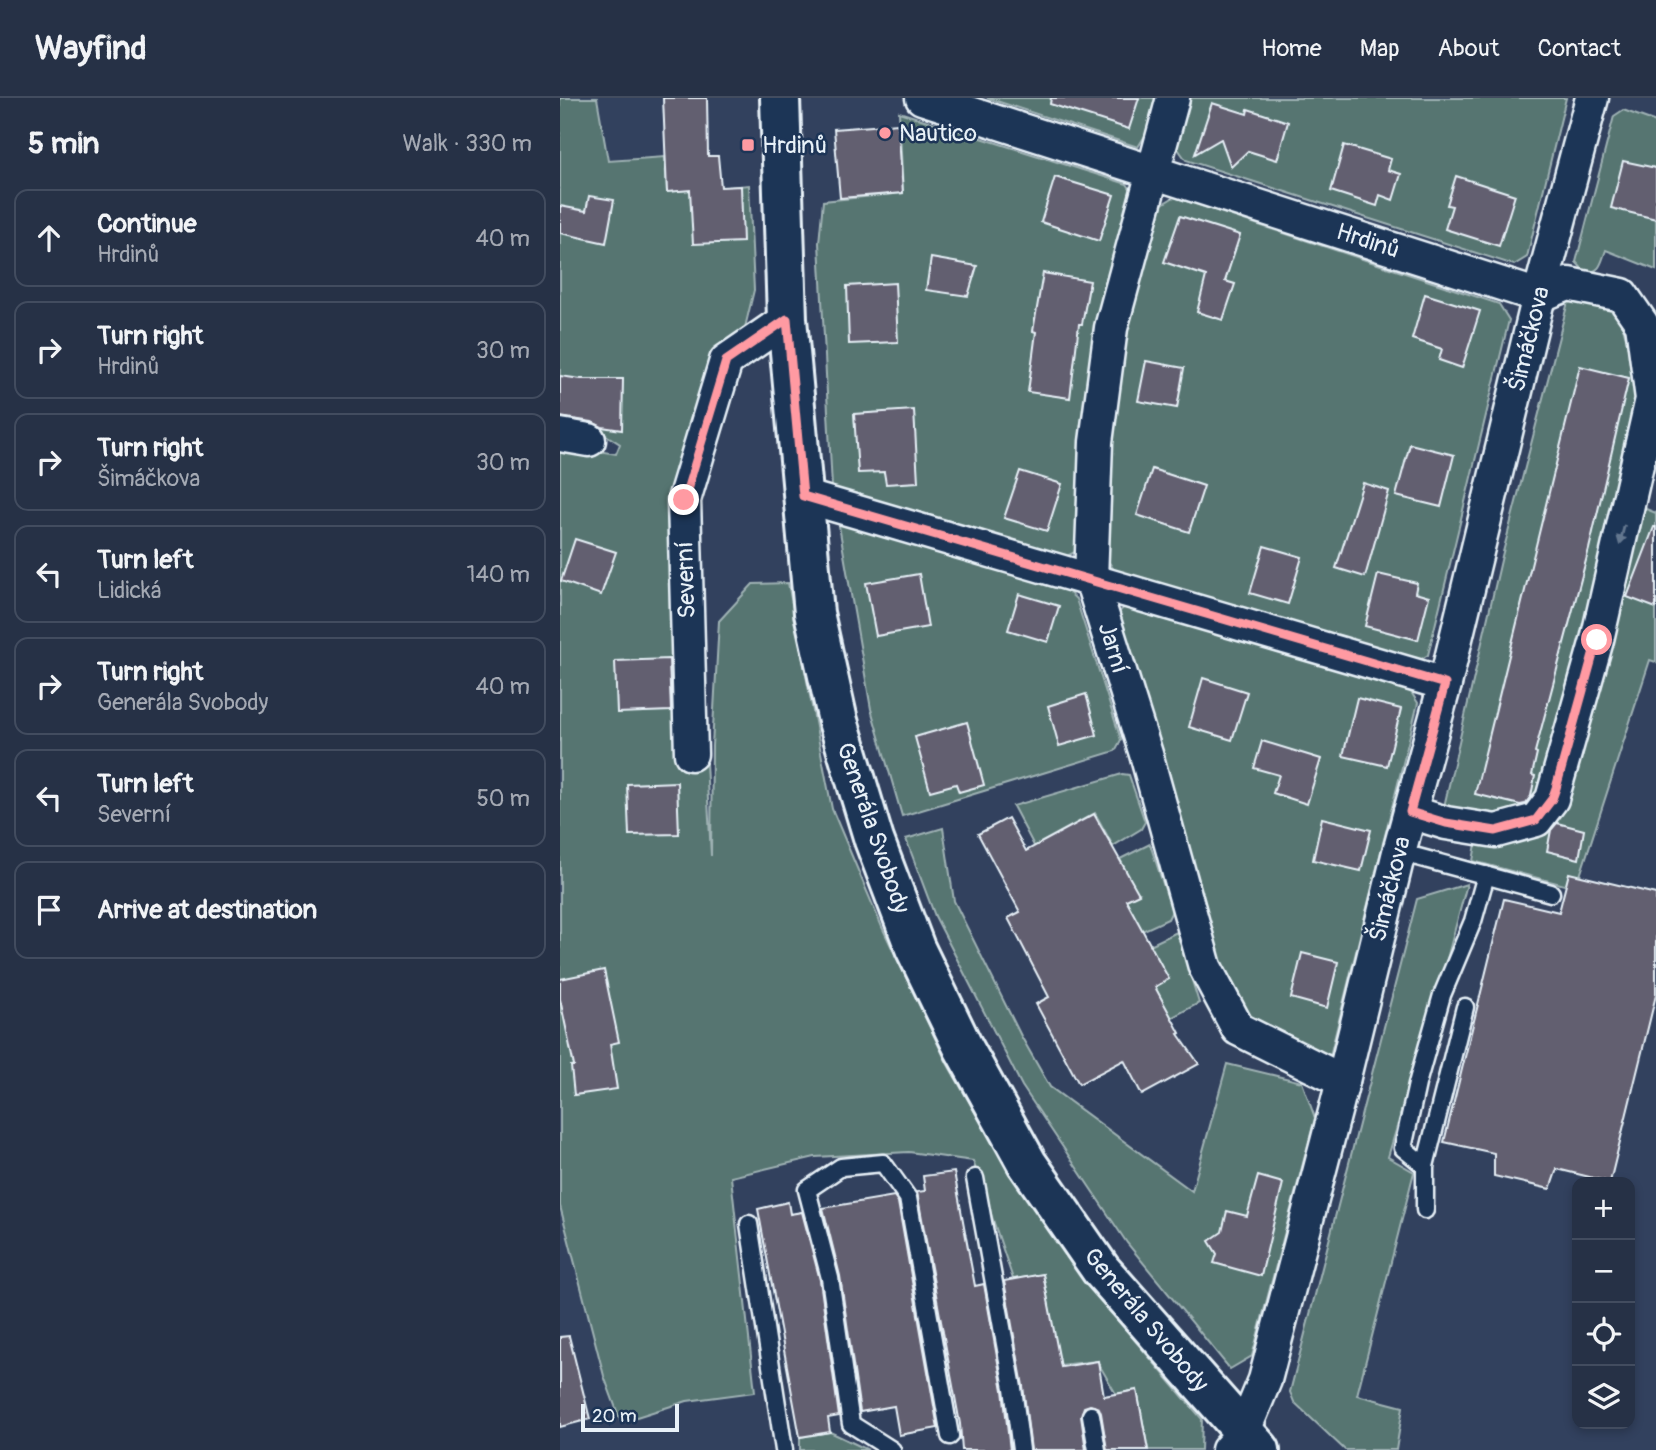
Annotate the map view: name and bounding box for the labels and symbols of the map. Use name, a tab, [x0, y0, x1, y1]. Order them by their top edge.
place label: Nautico	[899, 119, 977, 148]
marker: Nautico	[877, 125, 893, 141]
place label: Hrdinů	[762, 131, 827, 160]
marker: Hrdinů	[740, 137, 756, 153]
street label: Hrdinů	[1333, 217, 1403, 265]
street label: Šimáčkova	[1501, 283, 1556, 395]
route end	[668, 484, 699, 515]
one-way arrow	[1616, 524, 1627, 546]
street label: Severní	[670, 541, 702, 619]
street label: Jarní	[1092, 619, 1134, 677]
route start	[1581, 624, 1612, 655]
street label: Generála Svobody	[830, 739, 916, 917]
street label: Šimáčkova	[1362, 833, 1417, 945]
street label: Generála Svobody	[1077, 1242, 1215, 1398]
scale bar	[581, 1401, 679, 1433]

